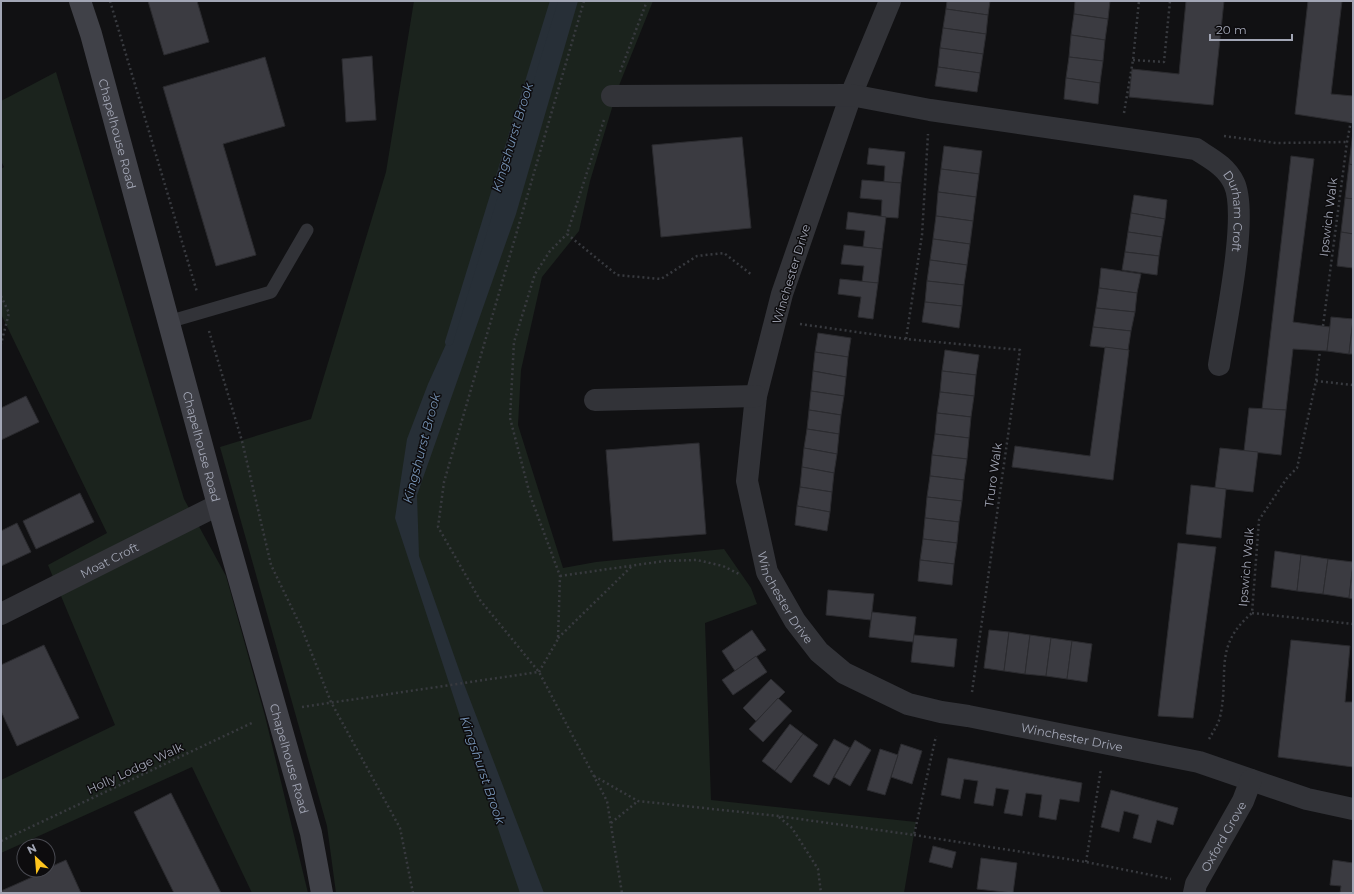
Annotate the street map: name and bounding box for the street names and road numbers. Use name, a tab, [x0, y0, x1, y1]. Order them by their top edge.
street label: Chapelhouse Road	[96, 77, 140, 191]
street label: Durham Croft	[1221, 167, 1246, 253]
street label: Ipswich Walk	[1316, 176, 1340, 257]
street label: Winchester Drive	[769, 222, 813, 326]
street label: Chapelhouse Road	[180, 390, 224, 503]
street label: Truro Walk	[981, 441, 1005, 508]
street label: Ipswich Walk	[1235, 526, 1257, 607]
street label: Moat Croft	[77, 539, 141, 581]
street label: Winchester Drive	[755, 550, 817, 646]
street label: Chapelhouse Road	[267, 702, 313, 815]
street label: Winchester Drive	[1020, 719, 1124, 754]
street label: Holly Lodge Walk	[84, 739, 186, 797]
street label: Oxford Grove	[1197, 798, 1249, 874]

